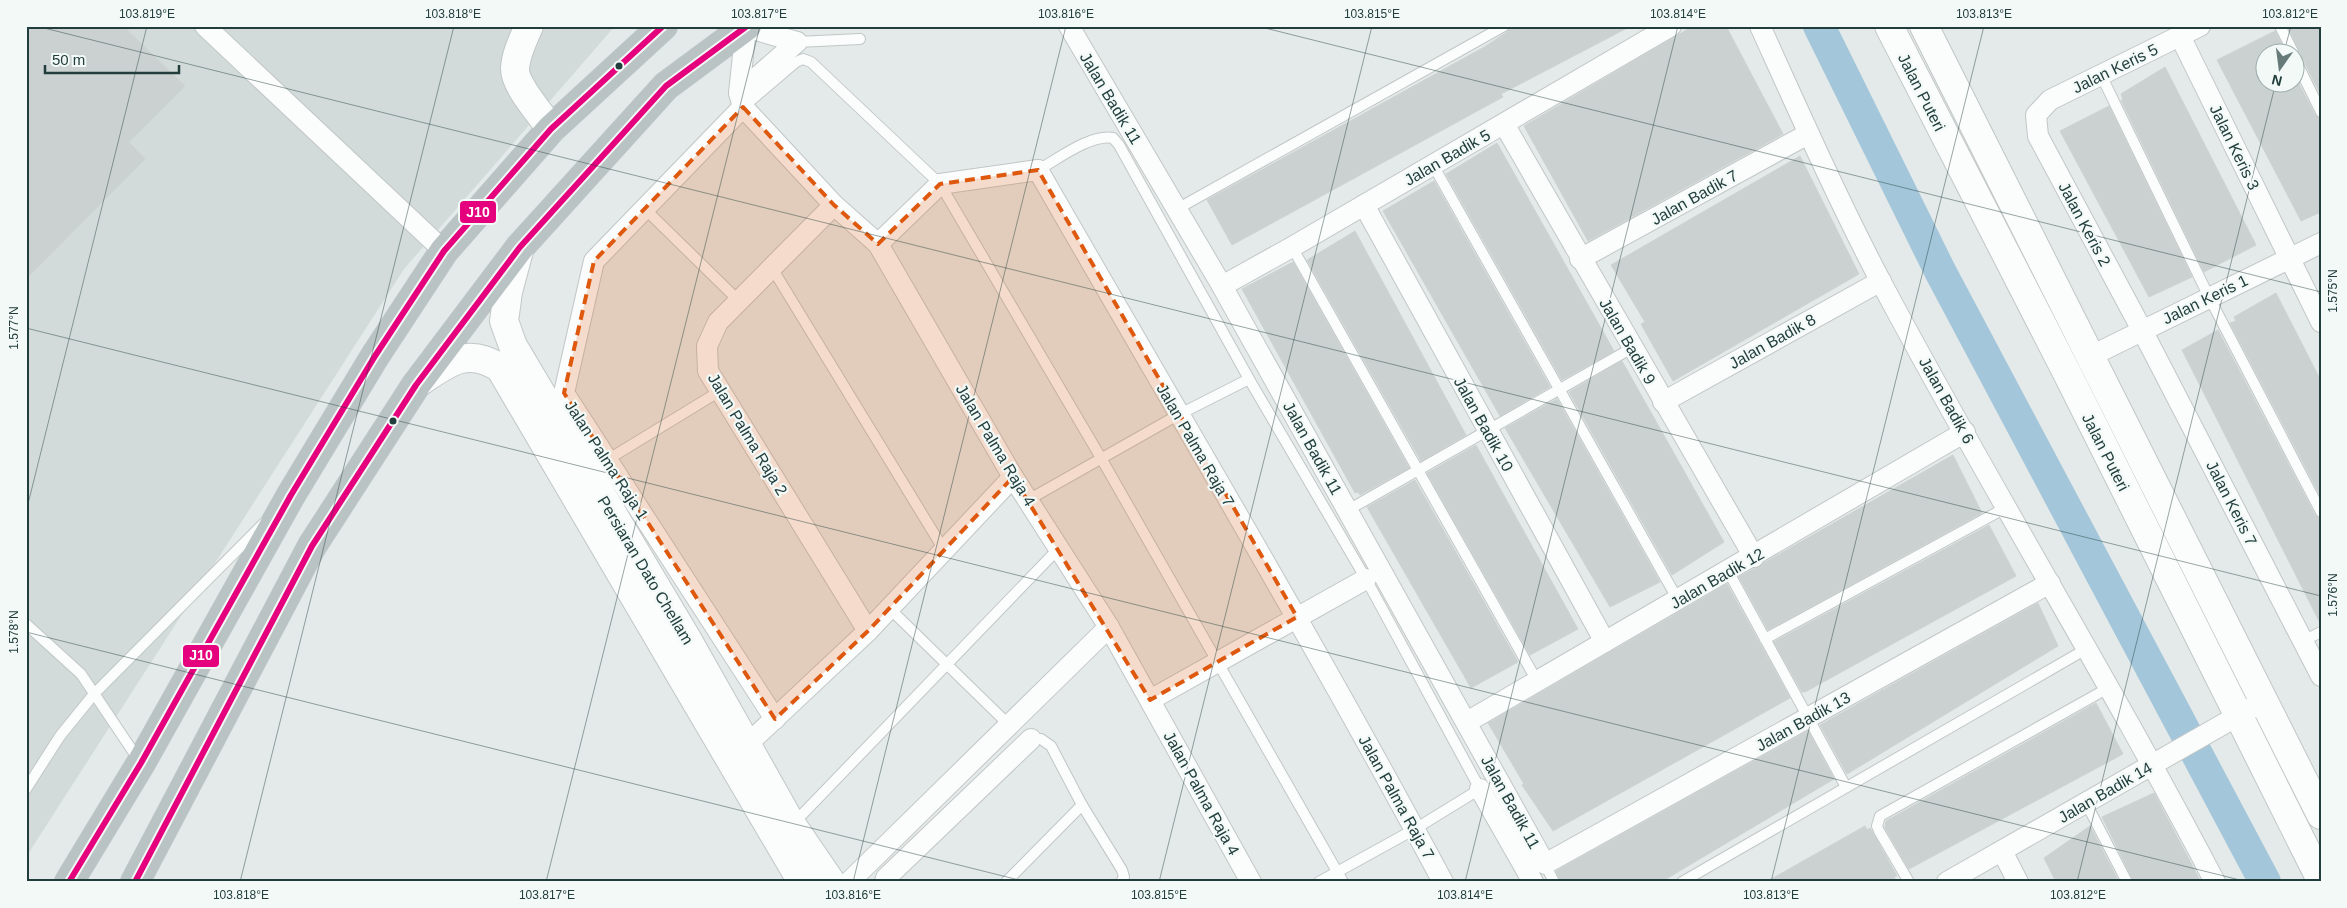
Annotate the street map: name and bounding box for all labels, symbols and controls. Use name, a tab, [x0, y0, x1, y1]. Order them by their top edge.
text: 103.819°E	[119, 7, 175, 21]
text: 103.818°E	[425, 7, 481, 21]
text: 103.817°E	[731, 7, 787, 21]
text: 103.816°E	[1038, 7, 1094, 21]
text: 103.815°E	[1344, 7, 1400, 21]
text: 103.814°E	[1650, 7, 1706, 21]
text: 103.813°E	[1956, 7, 2012, 21]
text: 103.812°E	[2262, 7, 2318, 21]
street label: Jalan Keris 5	[2070, 40, 2161, 96]
scale bar	[45, 42, 179, 74]
north arrow	[2254, 42, 2304, 92]
street label: Jalan Badik 11	[1077, 49, 1145, 147]
text: 50 m	[52, 51, 85, 68]
street label: Jalan Puteri	[1895, 51, 1948, 134]
unlabelled marker	[614, 61, 624, 71]
text: N	[2270, 72, 2284, 90]
street label: Jalan Keris 3	[2207, 102, 2263, 193]
street label: Jalan Badik 5	[1401, 126, 1493, 189]
street label: Jalan Badik 7	[1648, 167, 1740, 228]
street label: Jalan Keris 2	[2055, 179, 2114, 269]
line badge: J10	[459, 200, 497, 224]
text: J10	[466, 204, 490, 220]
text: 1.575°N	[2326, 269, 2340, 313]
street label: Jalan Keris 1	[2160, 271, 2251, 327]
street label: Jalan Badik 9	[1596, 295, 1659, 387]
text: 1.577°N	[7, 306, 21, 350]
street label: Jalan Badik 8	[1726, 311, 1818, 372]
street label: Jalan Badik 6	[1916, 354, 1977, 446]
street label: Jalan Palma Raja 2	[705, 370, 791, 498]
street label: Jalan Badik 10	[1451, 374, 1516, 474]
street label: Jalan Palma Raja 4	[953, 381, 1039, 509]
street label: Jalan Palma Raja 7	[1154, 381, 1238, 510]
street label: Jalan Palma Raja 1	[562, 397, 652, 523]
street label: Jalan Badik 11	[1280, 399, 1345, 498]
street label: Jalan Puteri	[2079, 411, 2132, 494]
unlabelled marker	[388, 416, 398, 426]
street label: Jalan Keris 7	[2203, 458, 2260, 548]
street label: Persiaran Dato Chellam	[595, 493, 697, 647]
street label: Jalan Badik 12	[1668, 545, 1767, 612]
text: 1.576°N	[2326, 573, 2340, 617]
text: 1.578°N	[7, 610, 21, 654]
line badge: J10	[182, 644, 220, 668]
text: J10	[189, 647, 213, 663]
street label: Jalan Badik 13	[1753, 689, 1853, 754]
street label: Jalan Palma Raja 4	[1160, 728, 1243, 858]
street label: Jalan Palma Raja 7	[1355, 732, 1438, 862]
street label: Jalan Badik 11	[1478, 753, 1543, 852]
street label: Jalan Badik 14	[2056, 759, 2155, 826]
text: 103.818°E	[213, 888, 269, 902]
text: 103.817°E	[519, 888, 575, 902]
text: 103.816°E	[825, 888, 881, 902]
text: 103.815°E	[1131, 888, 1187, 902]
text: 103.814°E	[1437, 888, 1493, 902]
text: 103.813°E	[1743, 888, 1799, 902]
text: 103.812°E	[2050, 888, 2106, 902]

